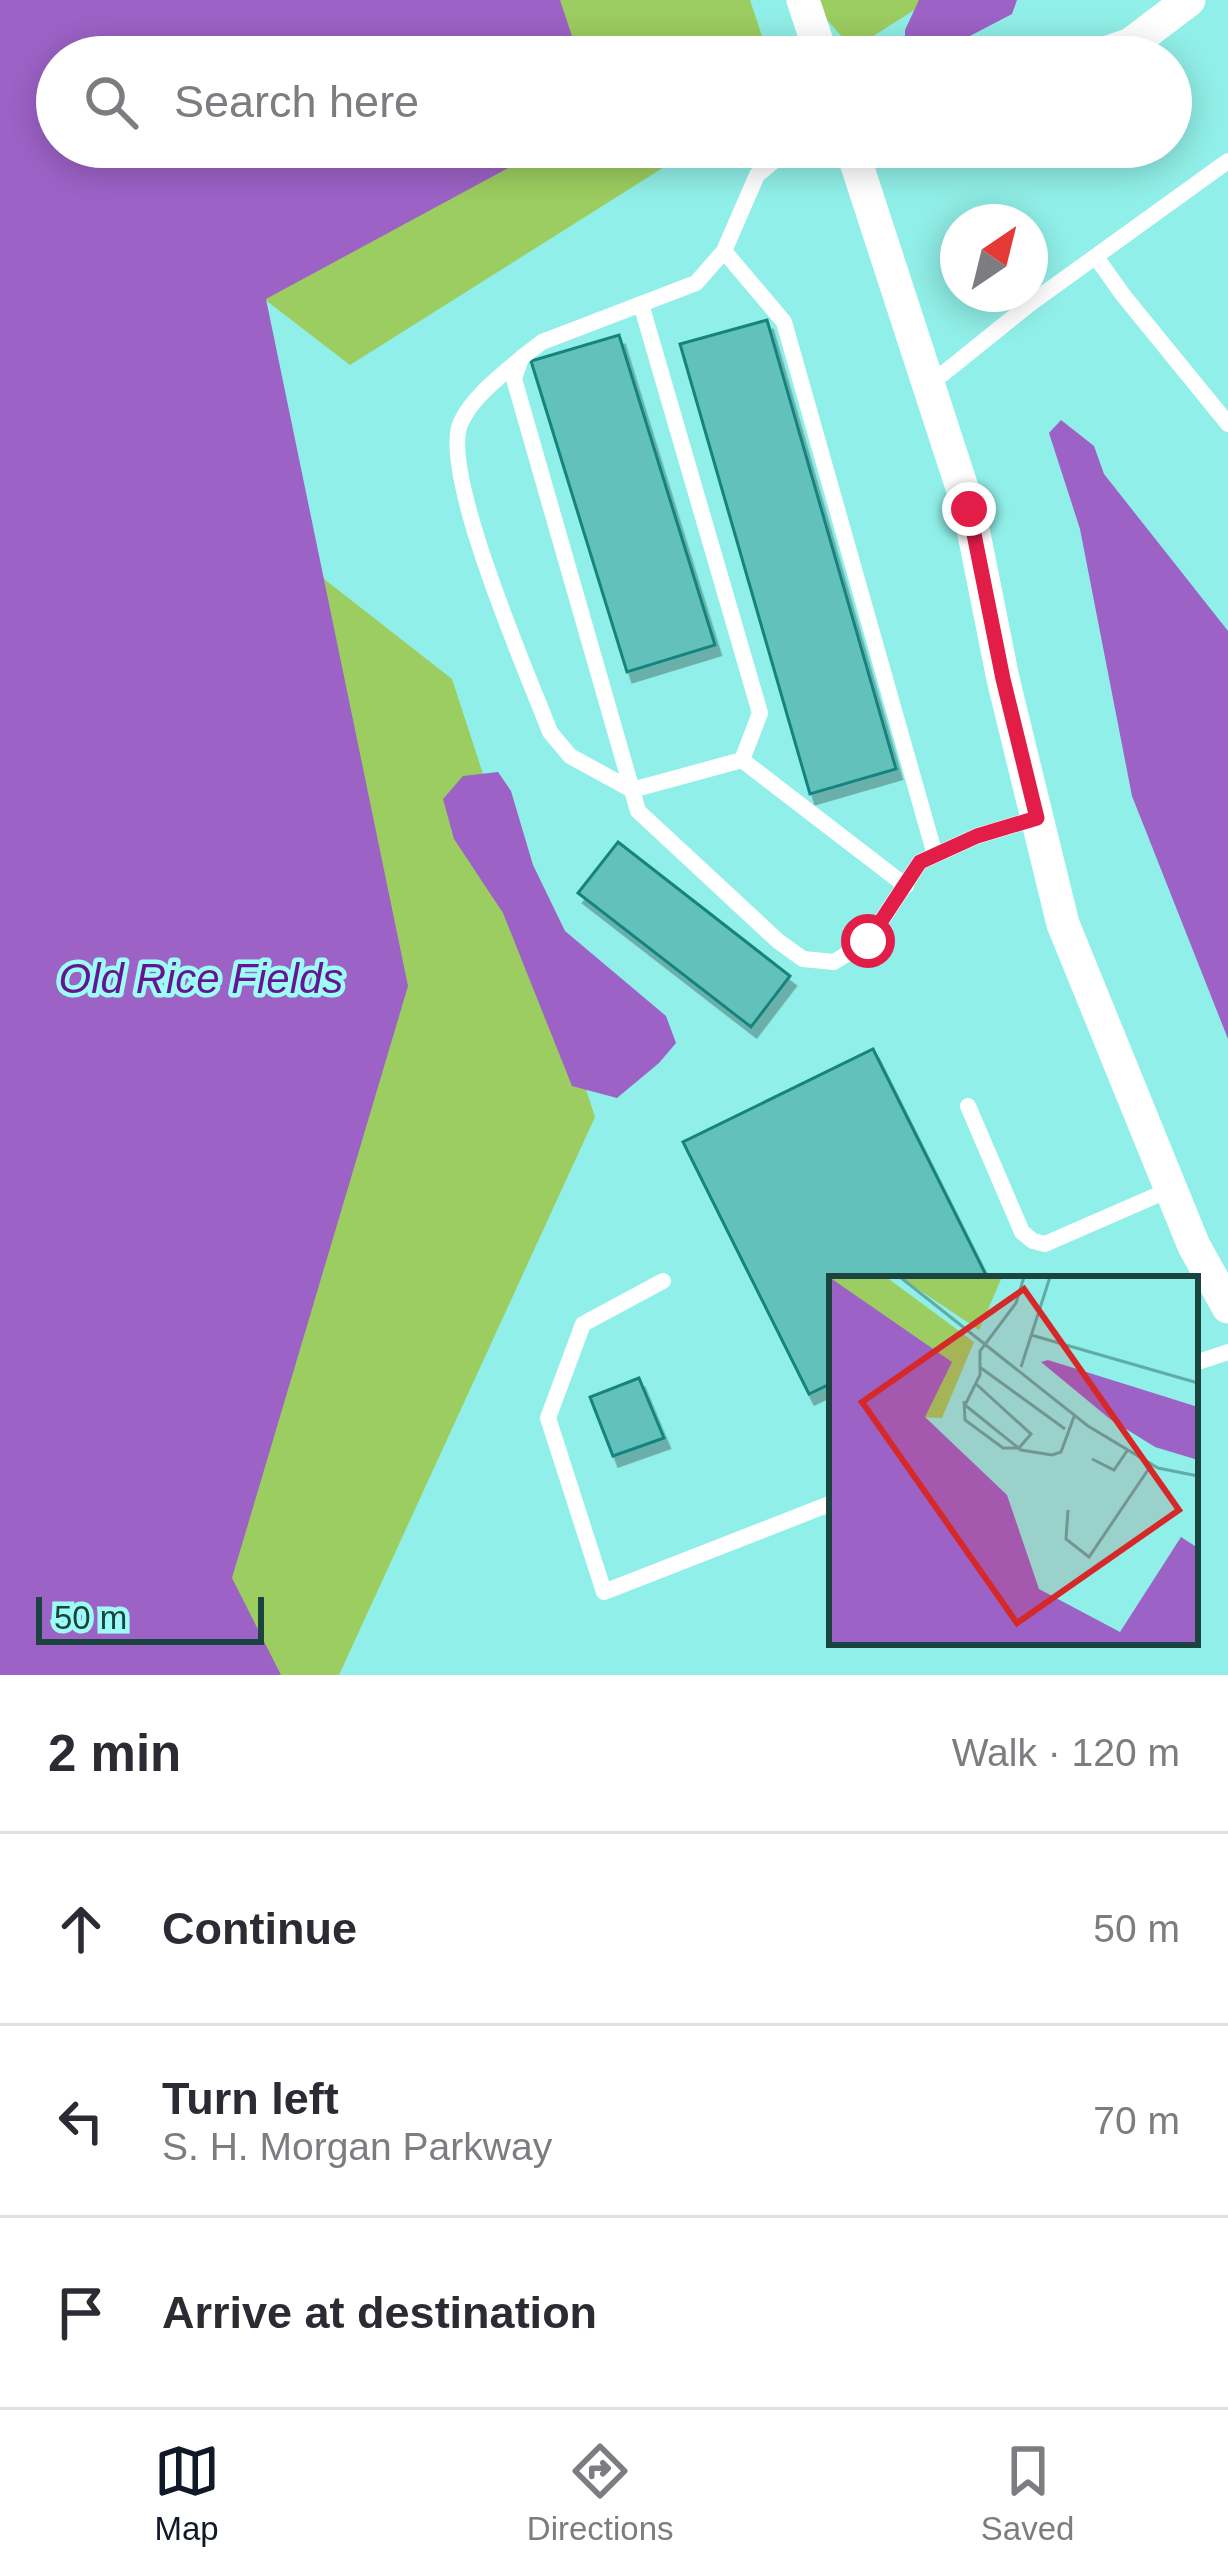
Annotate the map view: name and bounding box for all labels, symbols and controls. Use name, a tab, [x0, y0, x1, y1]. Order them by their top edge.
search box	[36, 36, 1192, 168]
icon: search	[78, 69, 144, 135]
text: Search here	[174, 76, 419, 127]
north arrow	[940, 204, 1048, 312]
route end	[942, 482, 996, 536]
route start	[841, 914, 895, 968]
water label: Old Rice Fields	[59, 955, 343, 1002]
inset map	[829, 1276, 1198, 1645]
scale bar	[36, 1591, 264, 1644]
text: 50 m	[54, 1599, 127, 1636]
text: 2 min	[48, 1725, 181, 1782]
text: Walk · 120 m	[952, 1731, 1180, 1774]
icon: ahead	[48, 1896, 114, 1962]
text: Continue	[162, 1903, 357, 1954]
text: 50 m	[1093, 1907, 1180, 1950]
text: Turn left	[162, 2073, 339, 2124]
icon: left	[48, 2088, 114, 2154]
text: 70 m	[1093, 2099, 1180, 2142]
text: S. H. Morgan Parkway	[162, 2125, 552, 2168]
icon: arrive	[48, 2280, 114, 2346]
text: Arrive at destination	[162, 2287, 597, 2338]
tab: Map	[154, 2438, 220, 2548]
tab: Directions	[527, 2438, 674, 2548]
tab: Saved	[981, 2438, 1074, 2548]

